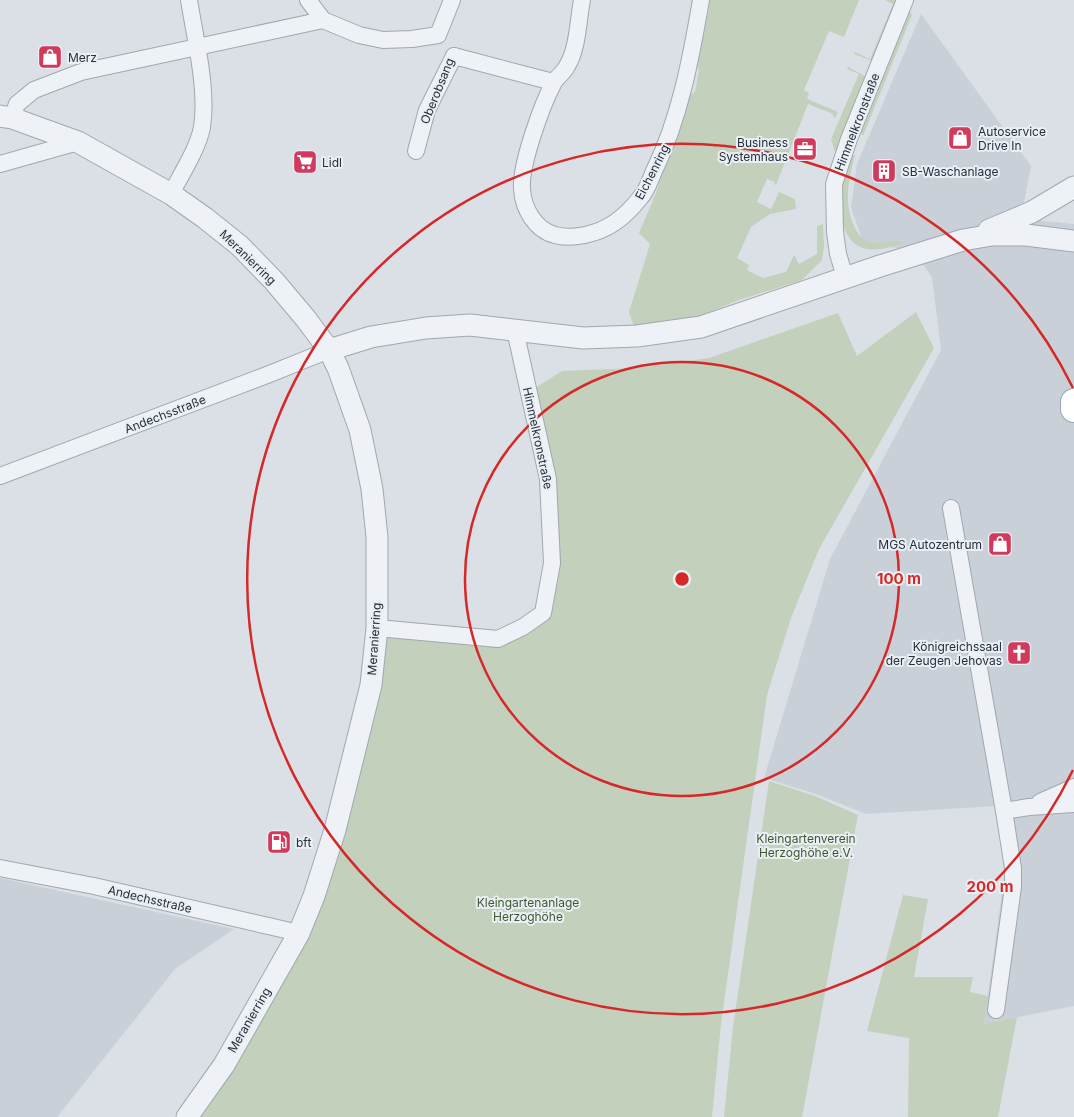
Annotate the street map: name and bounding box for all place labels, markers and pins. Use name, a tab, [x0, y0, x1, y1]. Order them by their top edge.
shop icon: Merz	[37, 44, 63, 70]
place label: Merz	[68, 50, 97, 65]
place label: Autoservice Drive In	[978, 124, 1046, 153]
shop icon: Autoservice Drive In	[947, 125, 973, 151]
place label: Business Systemhaus	[719, 135, 788, 164]
office icon: Business Systemhaus	[792, 136, 818, 162]
supermarket icon: Lidl	[292, 149, 318, 175]
place label: Lidl	[322, 155, 342, 170]
building icon: SB-Waschanlage	[871, 158, 897, 184]
place label: SB-Waschanlage	[902, 164, 999, 179]
shop icon: MGS Autozentrum	[987, 531, 1013, 557]
place label: MGS Autozentrum	[878, 537, 982, 552]
centre of rings	[673, 570, 691, 588]
place label: Königreichssaal der Zeugen Jehovas	[886, 639, 1002, 668]
church icon: Königreichssaal der Zeugen Jehovas	[1006, 640, 1032, 666]
fuel station icon: bft	[266, 829, 292, 855]
place label: bft	[296, 835, 311, 850]

